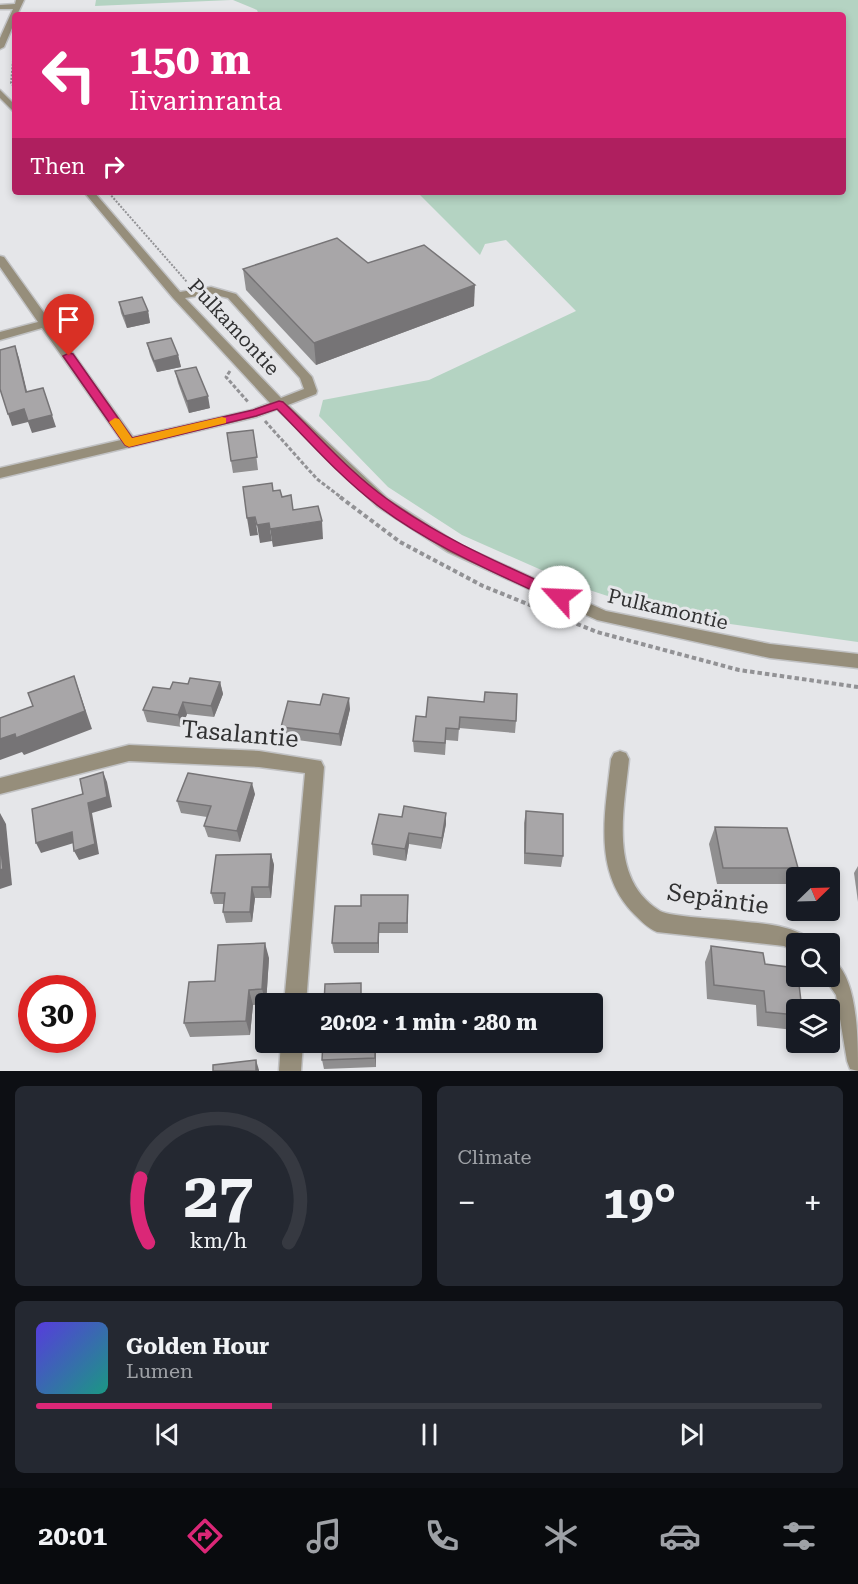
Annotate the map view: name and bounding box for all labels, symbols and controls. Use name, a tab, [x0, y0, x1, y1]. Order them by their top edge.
text: 150 m	[129, 35, 251, 84]
icon: left	[30, 36, 108, 114]
text: Iivarinranta	[129, 85, 282, 117]
icon: right	[97, 150, 130, 183]
text: Then	[30, 154, 85, 179]
street label: Pulkamontie	[183, 274, 285, 380]
pin	[43, 294, 94, 356]
icon: arrive	[52, 303, 85, 336]
position arrow	[528, 565, 592, 629]
street label: Pulkamontie	[605, 583, 731, 635]
street label: Tasalantie	[180, 715, 300, 753]
north arrow	[786, 867, 840, 921]
map controls	[786, 867, 840, 1053]
street label: Sepäntie	[665, 878, 771, 920]
button: search	[786, 933, 840, 987]
speed limit sign: 30	[18, 975, 96, 1053]
button: layers	[786, 999, 840, 1053]
text: 20:02 · 1 min · 280 m	[320, 1010, 538, 1035]
text: Climate	[458, 1145, 532, 1169]
text: 27	[183, 1159, 253, 1232]
text: 19°	[603, 1176, 676, 1229]
text: −	[458, 1183, 476, 1222]
text: +	[804, 1183, 822, 1222]
text: km/h	[190, 1228, 247, 1253]
text: Golden Hour	[126, 1334, 269, 1359]
text: Lumen	[126, 1359, 193, 1383]
icon: previous	[151, 1418, 184, 1451]
icon: pause	[413, 1418, 446, 1451]
icon: next	[675, 1418, 708, 1451]
icon: directions	[184, 1515, 226, 1557]
icon: music	[303, 1515, 345, 1557]
icon: phone	[421, 1515, 463, 1557]
icon: climate	[540, 1515, 582, 1557]
icon: car	[659, 1515, 701, 1557]
icon: filters	[778, 1515, 820, 1557]
text: 20:01	[38, 1520, 107, 1552]

